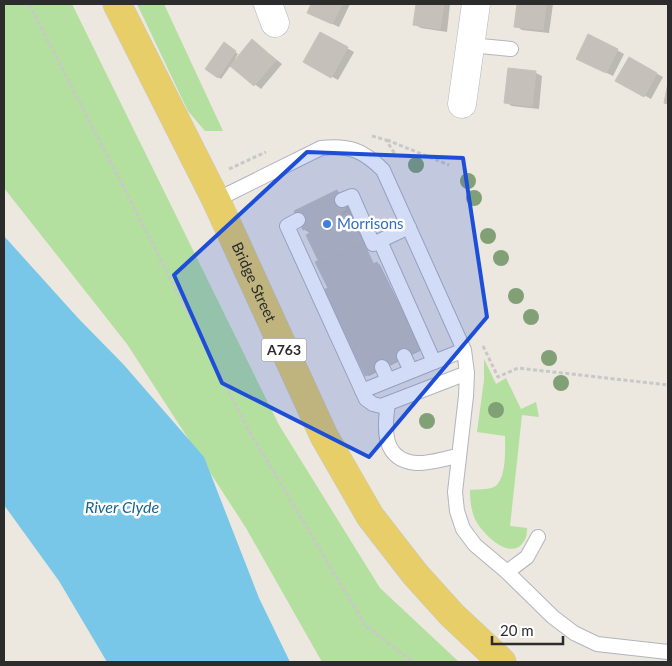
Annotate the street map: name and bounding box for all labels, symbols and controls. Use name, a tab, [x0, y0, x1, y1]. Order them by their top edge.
place label: Morrisons	[337, 214, 404, 232]
marker: Morrisons	[321, 218, 333, 230]
street label: Bridge Street	[228, 239, 281, 325]
road number: A763	[262, 338, 306, 362]
water label: River Clyde	[85, 497, 159, 516]
scale bar	[492, 614, 563, 646]
text: 20 m	[500, 621, 534, 639]

